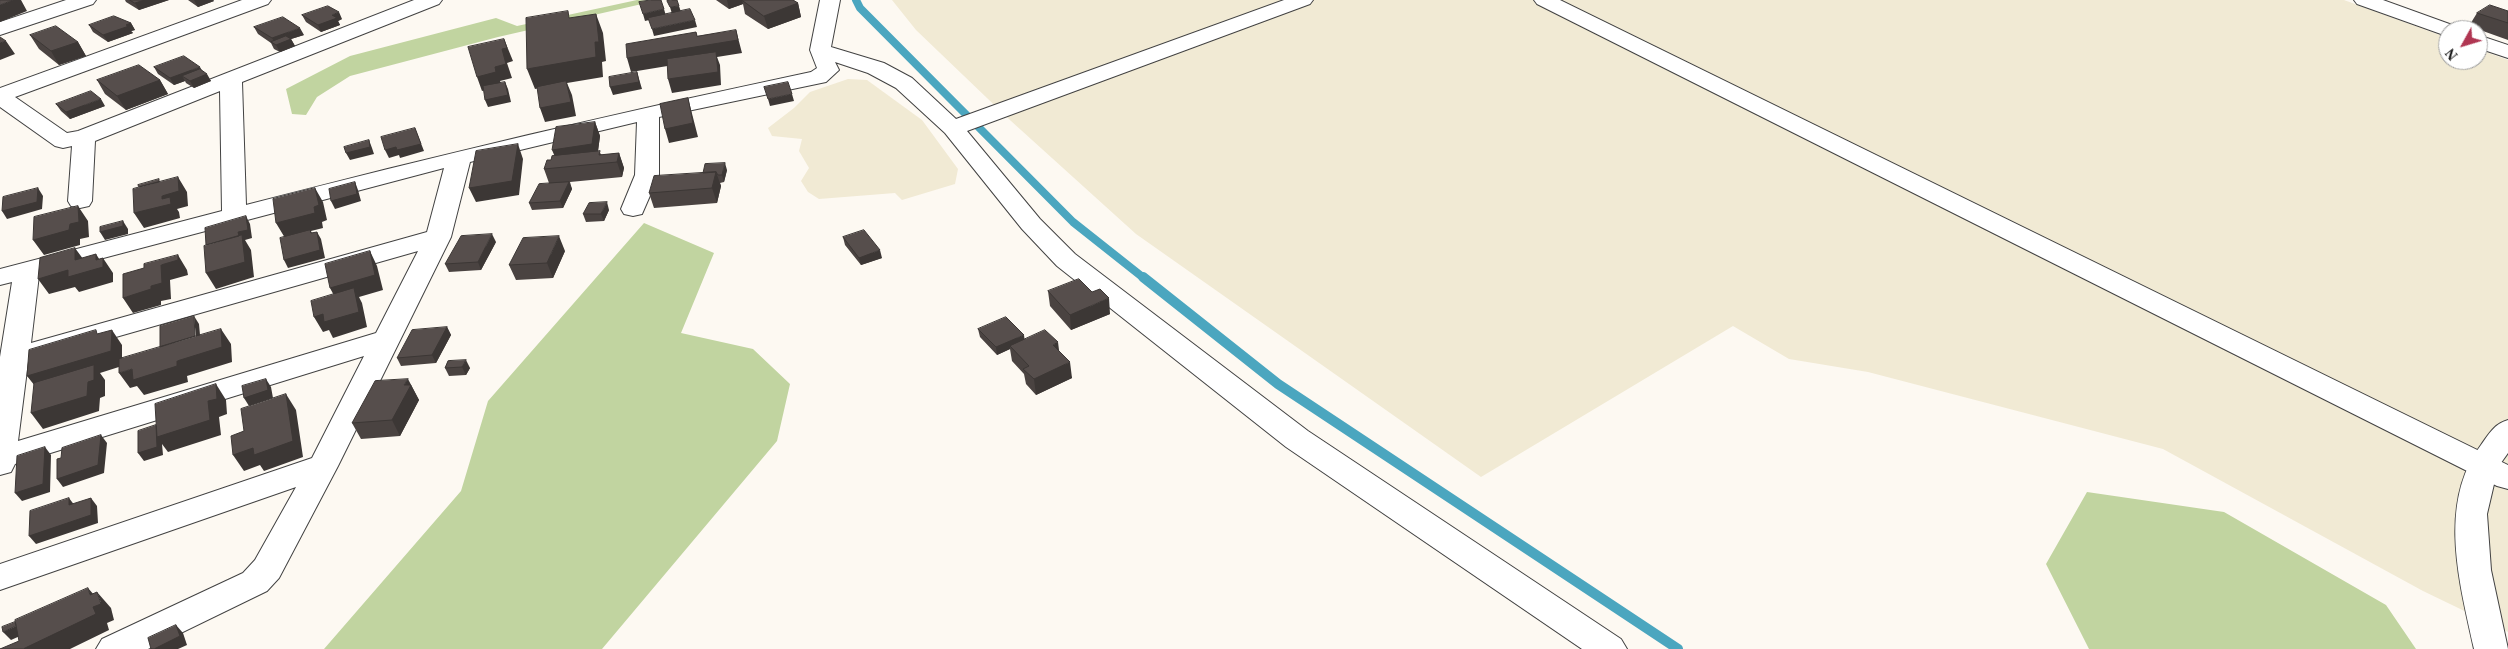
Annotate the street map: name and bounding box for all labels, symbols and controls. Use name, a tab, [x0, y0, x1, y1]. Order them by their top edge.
north arrow	[2438, 20, 2488, 70]
text: N	[2443, 45, 2461, 63]

